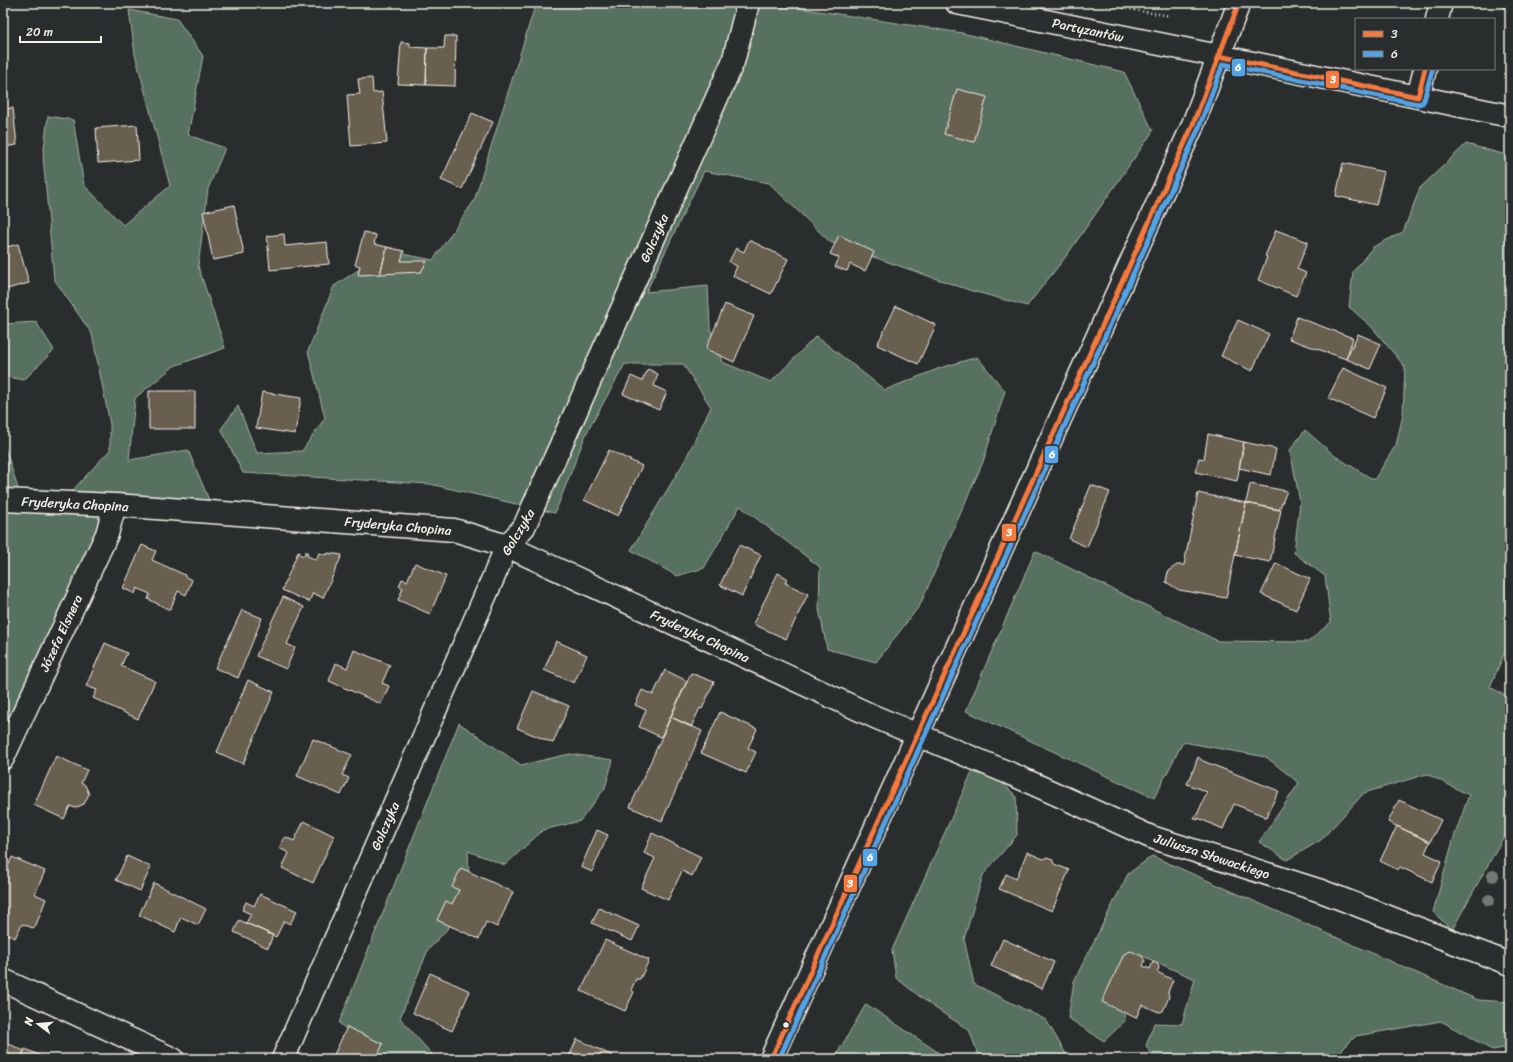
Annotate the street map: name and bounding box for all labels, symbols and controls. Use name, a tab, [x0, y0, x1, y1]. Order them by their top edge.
street label: Partyzantów	[1050, 11, 1127, 49]
scale bar	[20, 18, 101, 44]
legend	[1355, 18, 1495, 70]
text: 20 m	[26, 21, 53, 43]
text: 3	[1391, 23, 1398, 45]
text: 6	[1391, 43, 1398, 65]
line badge: 6	[1231, 58, 1246, 77]
text: 6	[1234, 58, 1241, 77]
line badge: 3	[1325, 70, 1340, 89]
text: 3	[1329, 70, 1337, 89]
street label: Golczyka	[633, 209, 675, 266]
line badge: 6	[1044, 445, 1059, 464]
text: 6	[1048, 445, 1055, 464]
street label: Fryderyka Chopina	[21, 490, 129, 518]
street label: Golczyka	[495, 504, 541, 560]
street label: Fryderyka Chopina	[344, 510, 453, 542]
line badge: 3	[1001, 523, 1017, 542]
text: 3	[1005, 523, 1013, 542]
street label: Józefa Elsnera	[33, 590, 89, 676]
street label: Fryderyka Chopina	[647, 603, 754, 669]
street label: Golczyka	[364, 797, 406, 854]
street label: Juliusza Słowackiego	[1150, 826, 1273, 886]
line badge: 6	[862, 848, 878, 867]
text: 6	[866, 848, 873, 867]
line badge: 3	[843, 874, 858, 893]
text: 3	[846, 874, 854, 893]
north arrow	[18, 1004, 58, 1044]
text: N	[18, 1015, 39, 1029]
unlabelled marker	[781, 1020, 791, 1030]

